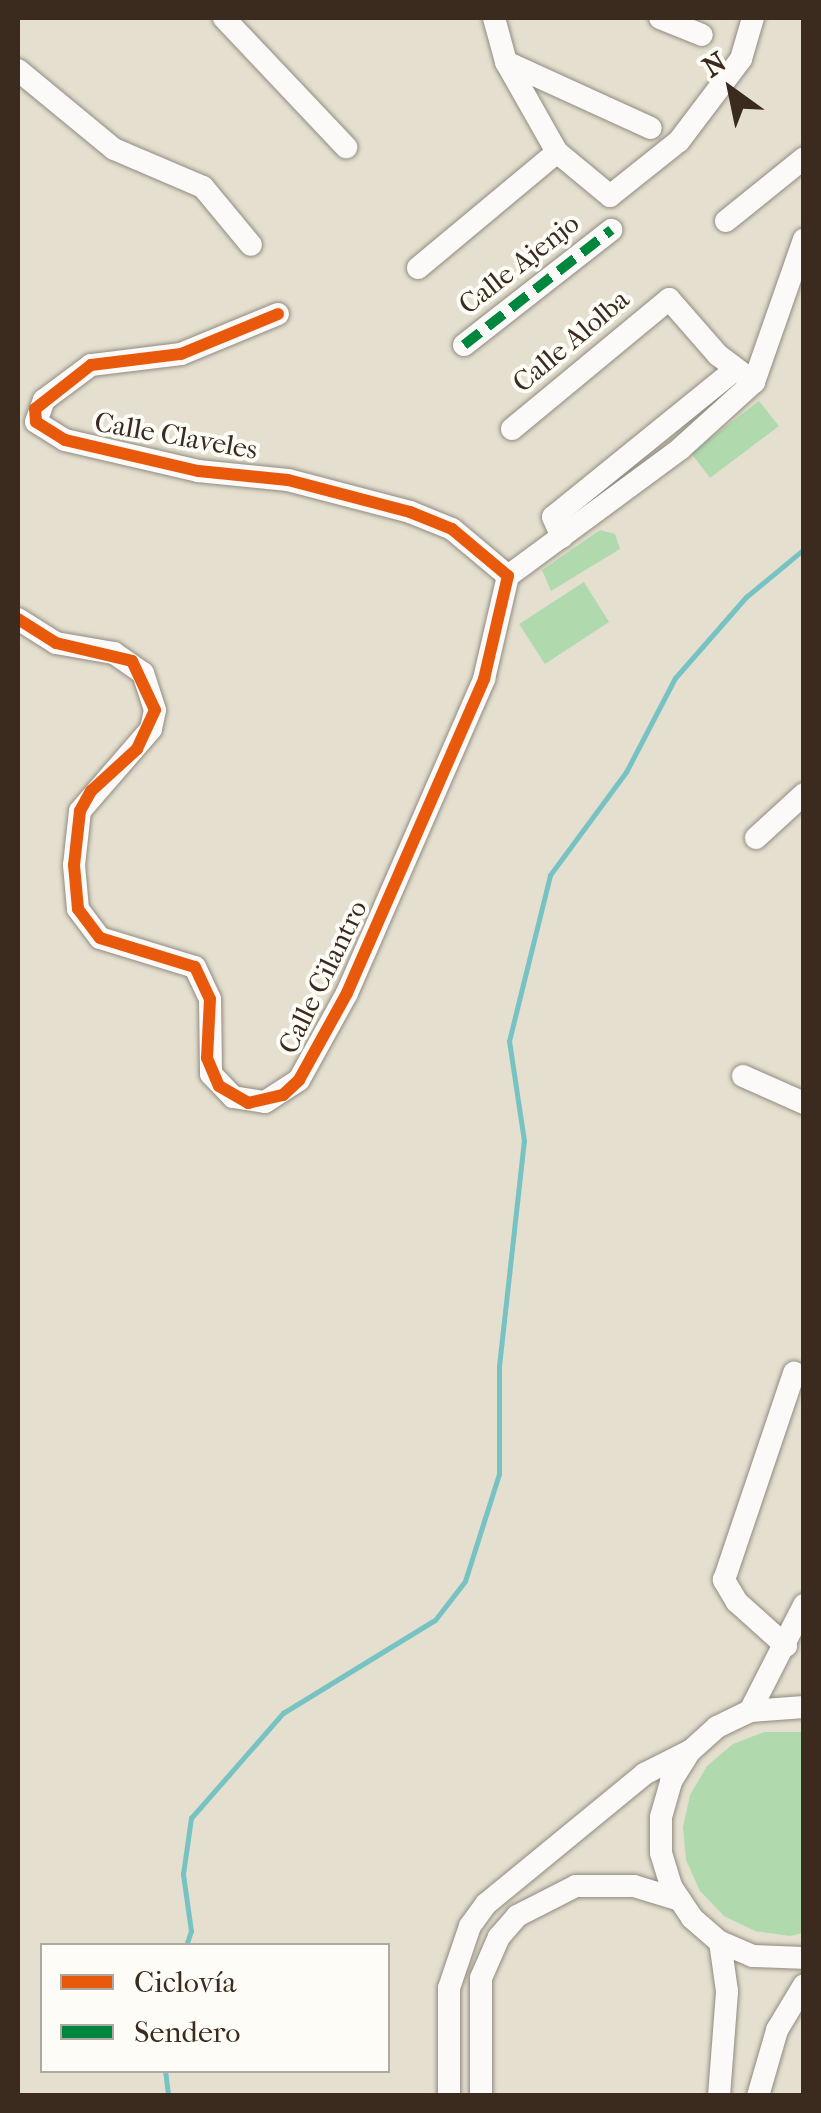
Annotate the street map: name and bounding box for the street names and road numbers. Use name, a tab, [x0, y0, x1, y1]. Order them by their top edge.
street label: Calle Ajenjo	[452, 207, 586, 321]
street label: Calle Alolba	[506, 283, 636, 399]
street label: Calle Claveles	[92, 405, 260, 467]
street label: Calle Cilantro	[271, 895, 375, 1059]

